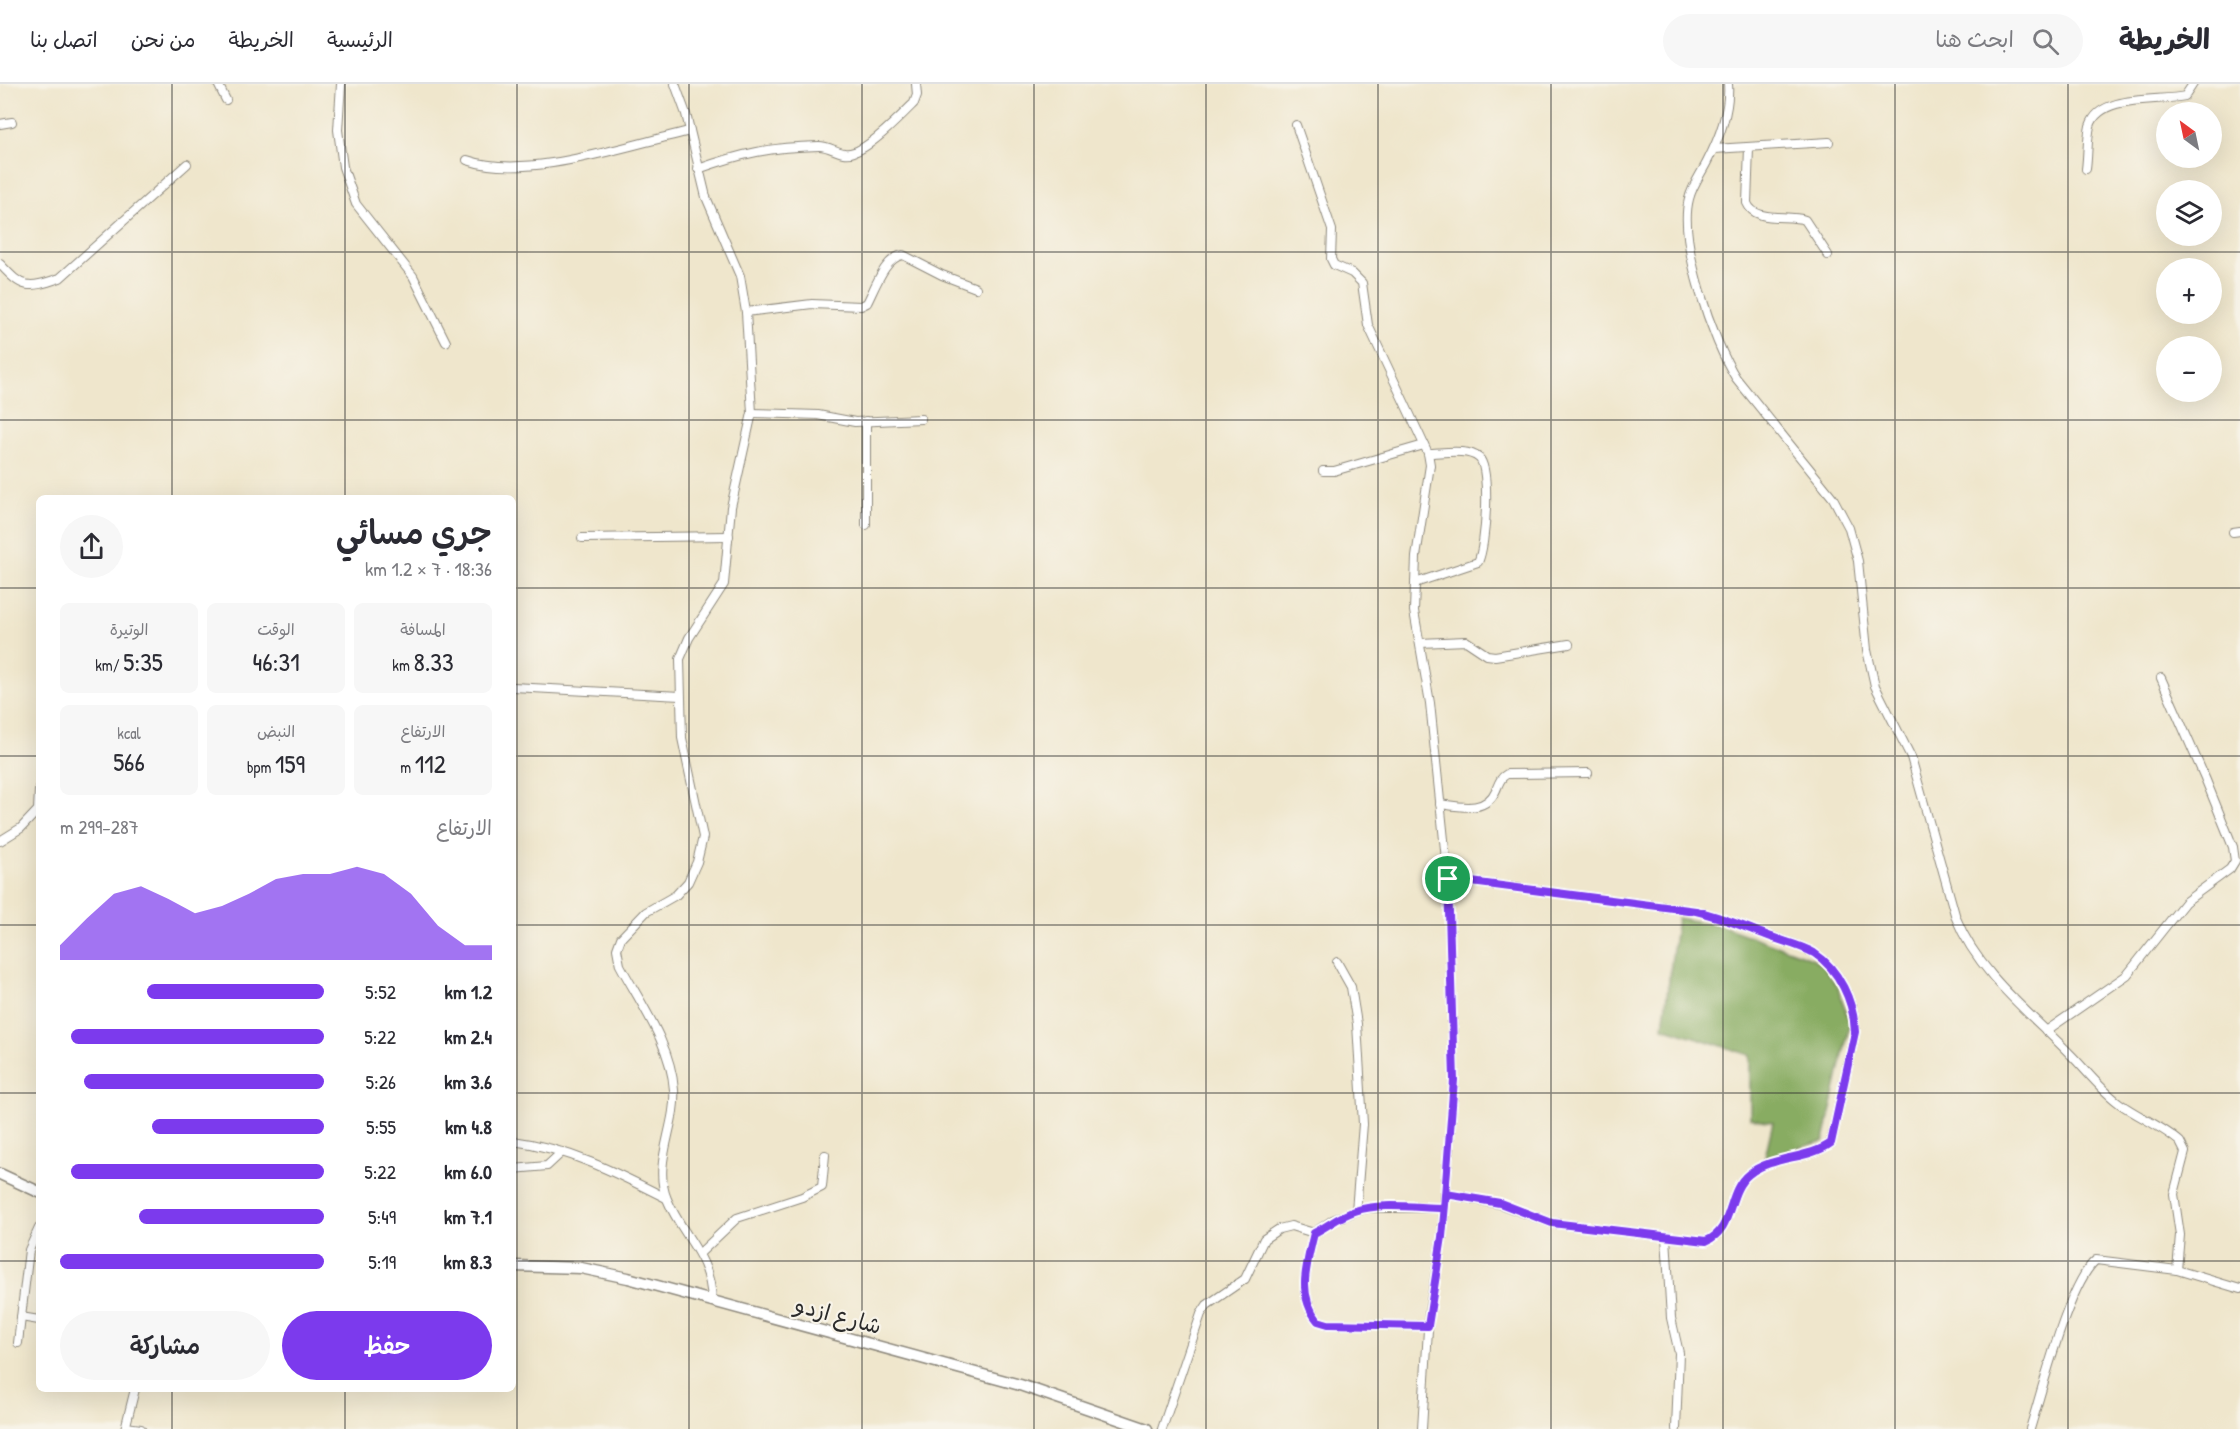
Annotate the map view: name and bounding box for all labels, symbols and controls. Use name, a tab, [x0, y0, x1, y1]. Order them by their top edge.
search box	[1663, 14, 2083, 68]
text: الخريطة	[2119, 20, 2210, 58]
text: ابحث هنا	[1935, 24, 2014, 54]
text: اتصل بنا	[30, 25, 98, 54]
text: من نحن	[131, 25, 195, 54]
text: الخريطة	[228, 25, 294, 54]
text: الرئيسية	[327, 25, 393, 54]
icon: search	[2029, 25, 2062, 58]
north arrow	[2156, 102, 2222, 168]
map controls	[2156, 102, 2222, 402]
button: layers	[2156, 180, 2222, 246]
button: +	[2156, 258, 2222, 324]
button: −	[2156, 336, 2222, 402]
text: جري مسائي	[336, 510, 492, 554]
button: share	[60, 515, 123, 578]
text: 18:36 · 7 × 1.2 km	[365, 555, 492, 582]
text: الوتيرة	[110, 618, 148, 640]
text: الوقت	[257, 618, 295, 640]
text: المسافة	[400, 618, 446, 640]
text: 5:35	[123, 644, 163, 679]
text: 46:31	[252, 644, 300, 679]
text: 8.33	[414, 644, 454, 679]
text: /km	[95, 654, 123, 676]
text: km	[392, 654, 414, 676]
text: النبض	[257, 720, 295, 742]
text: الارتفاع	[401, 720, 445, 742]
text: kcal	[117, 722, 141, 744]
text: 566	[113, 744, 145, 779]
text: 159	[275, 746, 305, 781]
text: 112	[415, 746, 446, 781]
text: bpm	[247, 756, 275, 778]
text: m	[400, 756, 415, 778]
text: 287–299 m	[60, 813, 139, 840]
text: الارتفاع	[436, 814, 492, 841]
pin	[1422, 853, 1473, 904]
icon: arrive	[1431, 862, 1464, 895]
text: 5:52	[365, 978, 396, 1005]
text: 1.2 km	[445, 978, 492, 1005]
text: 5:22	[364, 1023, 396, 1050]
text: 2.4 km	[444, 1023, 492, 1050]
text: 5:26	[366, 1068, 396, 1095]
text: 3.6 km	[444, 1068, 492, 1095]
text: 5:55	[366, 1113, 396, 1140]
text: 4.8 km	[445, 1113, 492, 1140]
text: 5:22	[364, 1158, 396, 1185]
text: 6.0 km	[444, 1158, 492, 1185]
text: 5:49	[368, 1203, 396, 1230]
text: 7.1 km	[444, 1203, 492, 1230]
text: 5:19	[368, 1248, 396, 1275]
text: 8.3 km	[444, 1248, 492, 1275]
street label: شارع ازدو	[790, 1289, 885, 1342]
button: مشاركة	[60, 1311, 270, 1380]
button: حفظ	[282, 1311, 492, 1380]

